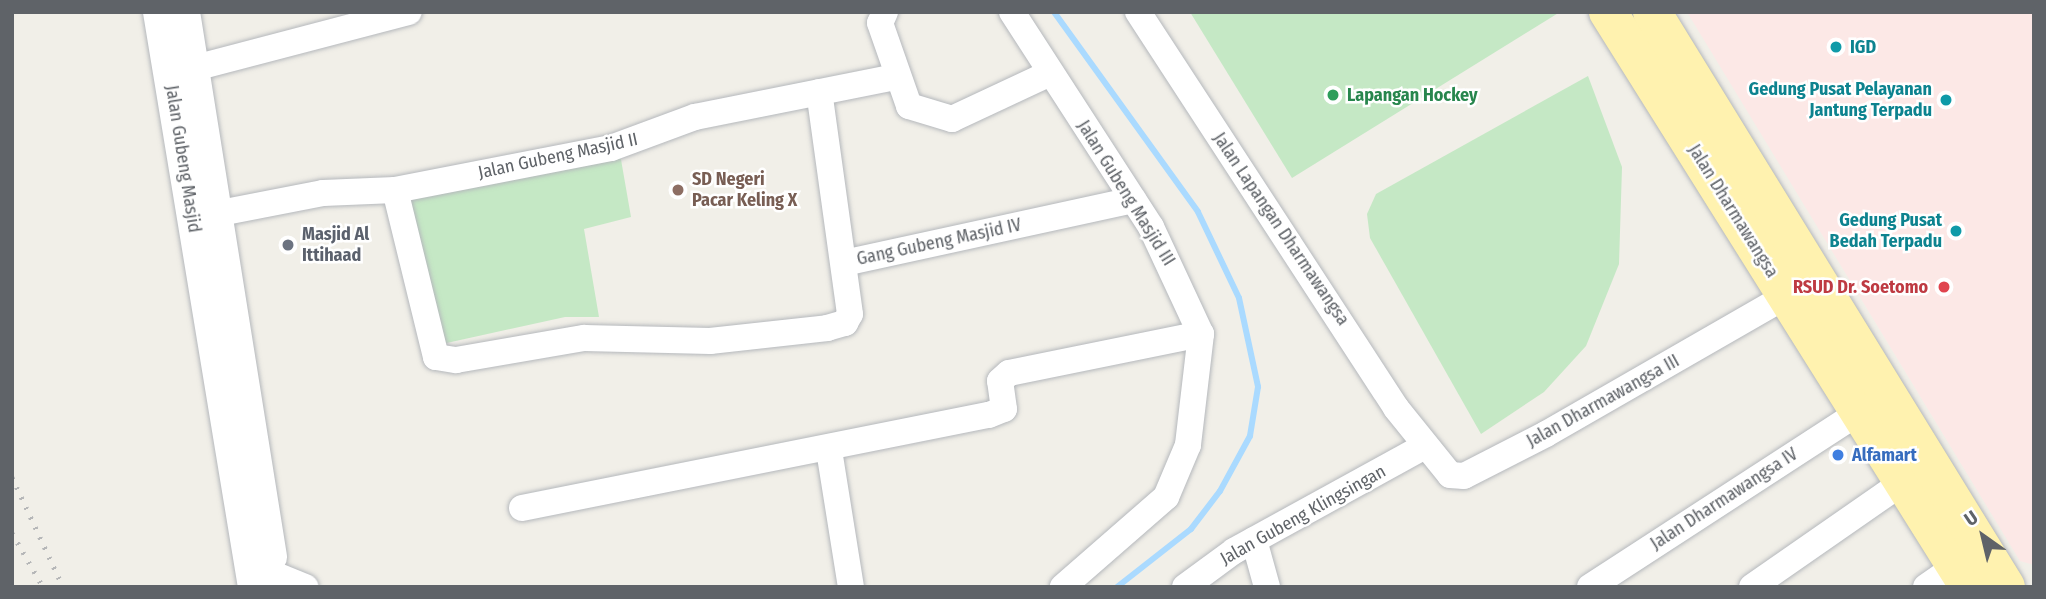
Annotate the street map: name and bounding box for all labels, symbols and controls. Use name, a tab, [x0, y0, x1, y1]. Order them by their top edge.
place label: IGD	[1850, 36, 1876, 58]
marker: IGD	[1828, 39, 1844, 55]
place label: Gedung Pusat Pelayanan Jantung Terpadu	[1749, 79, 1932, 122]
street label: Jalan Gubeng Masjid	[161, 84, 205, 234]
place label: Lapangan Hockey	[1347, 84, 1478, 106]
marker: Lapangan Hockey	[1325, 87, 1341, 103]
marker: Gedung Pusat Pelayanan Jantung Terpadu	[1938, 92, 1954, 108]
street label: Jalan Gubeng Masjid III	[1072, 116, 1180, 270]
street label: Jalan Lapangan Dharmawangsa	[1208, 128, 1354, 330]
street label: Jalan Gubeng Masjid II	[476, 129, 640, 183]
street label: Jalan Dharmawangsa	[1683, 140, 1783, 282]
place label: SD Negeri Pacar Keling X	[692, 169, 797, 212]
marker: SD Negeri Pacar Keling X	[670, 182, 686, 198]
place label: Gedung Pusat Bedah Terpadu	[1830, 210, 1942, 252]
street label: Gang Gubeng Masjid IV	[855, 214, 1023, 270]
marker: Gedung Pusat Bedah Terpadu	[1948, 223, 1964, 239]
place label: Masjid Al Ittihaad	[302, 224, 369, 266]
marker: Masjid Al Ittihaad	[280, 237, 296, 253]
place label: RSUD Dr. Soetomo	[1793, 276, 1928, 298]
marker: RSUD Dr. Soetomo	[1934, 277, 1954, 297]
street label: Jalan Dharmawangsa III	[1523, 350, 1683, 452]
street label: Jalan Dharmawangsa IV	[1646, 443, 1802, 555]
place label: Alfamart	[1852, 444, 1917, 466]
marker: Alfamart	[1830, 447, 1846, 463]
street label: Jalan Gubeng Klingsingan	[1216, 460, 1390, 570]
north arrow	[1948, 501, 2018, 571]
text: U	[1960, 506, 1982, 531]

